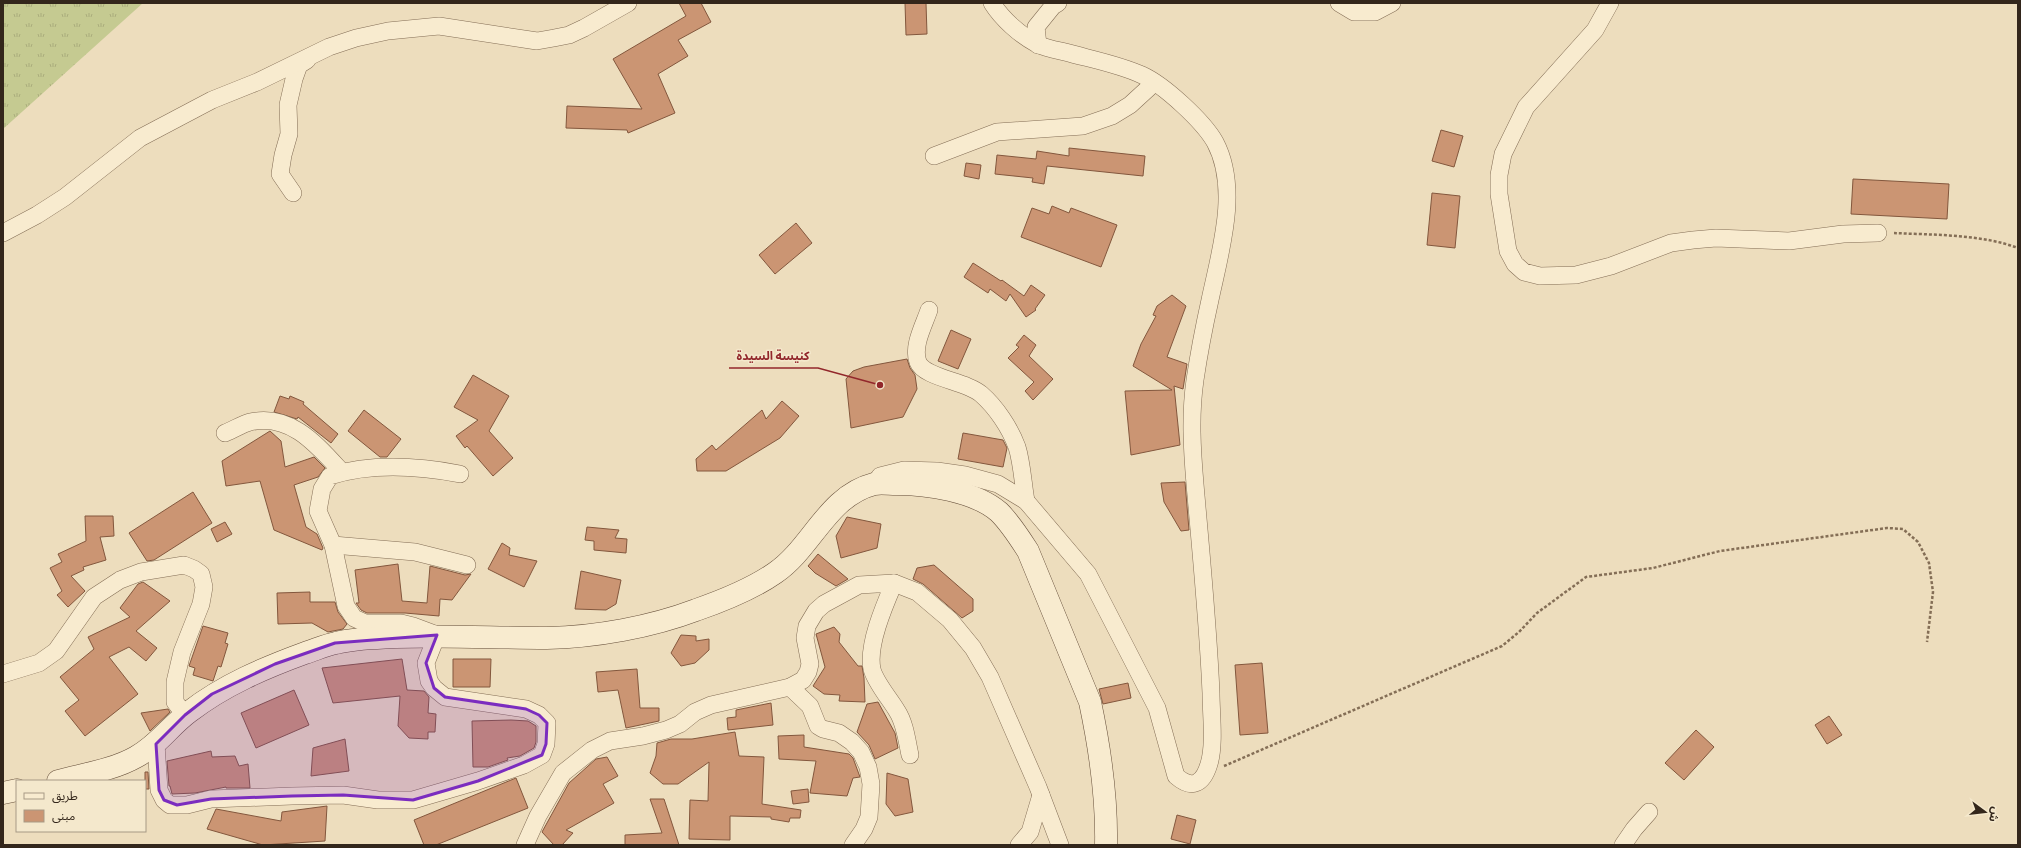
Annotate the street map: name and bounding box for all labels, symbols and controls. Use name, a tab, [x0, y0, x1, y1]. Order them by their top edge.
callout: كنيسة السيدة	[729, 344, 818, 368]
text: كنيسة السيدة	[737, 348, 810, 364]
legend	[16, 780, 146, 832]
text: طريق	[52, 788, 78, 804]
north arrow	[1965, 792, 2005, 832]
text: ش	[1985, 805, 2003, 824]
text: مبنى	[52, 808, 75, 824]

